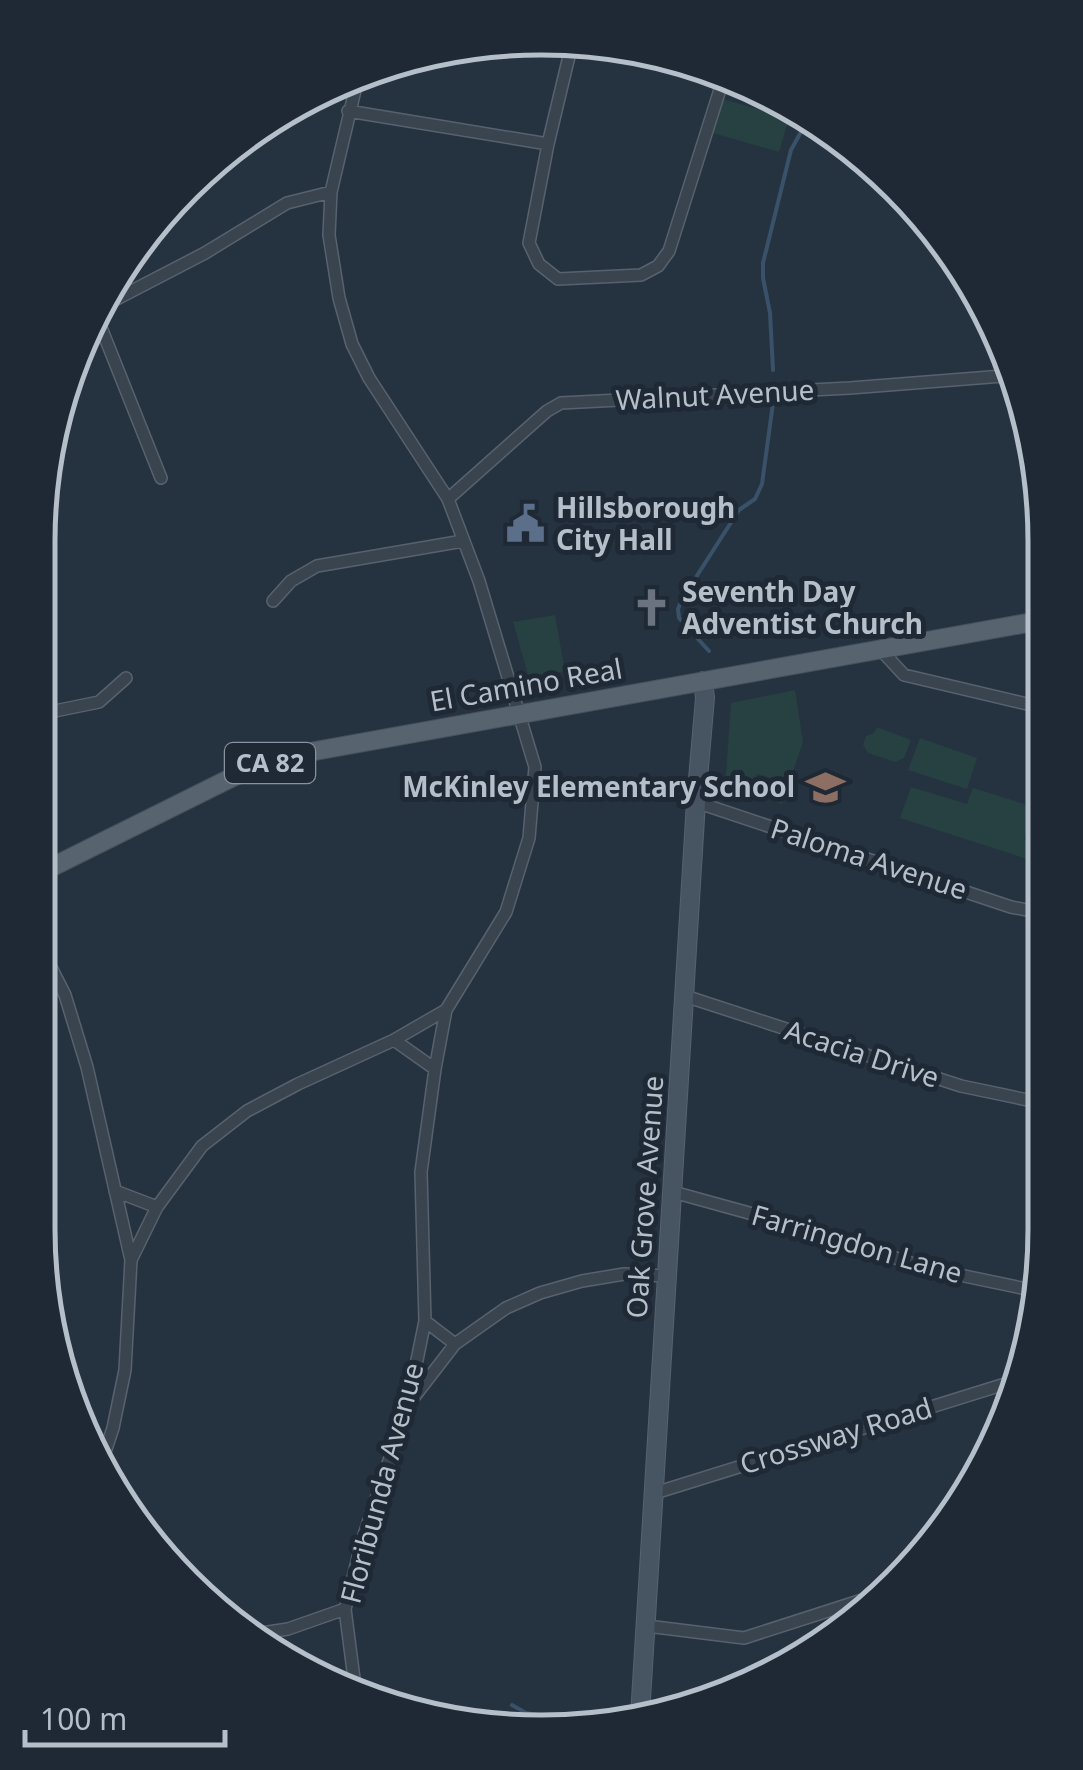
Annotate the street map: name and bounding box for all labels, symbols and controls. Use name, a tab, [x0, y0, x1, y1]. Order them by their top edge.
street label: Walnut Avenue	[615, 370, 815, 418]
place label: Hillsborough City Hall	[556, 488, 735, 558]
public building icon: Hillsborough City Hall	[505, 503, 547, 545]
place label: Seventh Day Adventist Church	[682, 572, 923, 642]
church icon: Seventh Day Adventist Church	[631, 587, 673, 629]
street label: El Camino Real	[427, 648, 625, 720]
road number: CA 82	[225, 743, 315, 783]
school or university icon: McKinley Elementary School	[804, 766, 846, 808]
place label: McKinley Elementary School	[402, 767, 795, 805]
street label: Paloma Avenue	[766, 808, 972, 908]
street label: Acacia Drive	[780, 1010, 944, 1096]
street label: Oak Grove Avenue	[617, 1074, 671, 1320]
street label: Farringdon Lane	[748, 1195, 967, 1291]
street label: Floribunda Avenue	[331, 1358, 431, 1607]
street label: Crossway Road	[735, 1388, 936, 1482]
scale bar	[25, 1685, 225, 1747]
text: 100 m	[40, 1698, 127, 1739]

